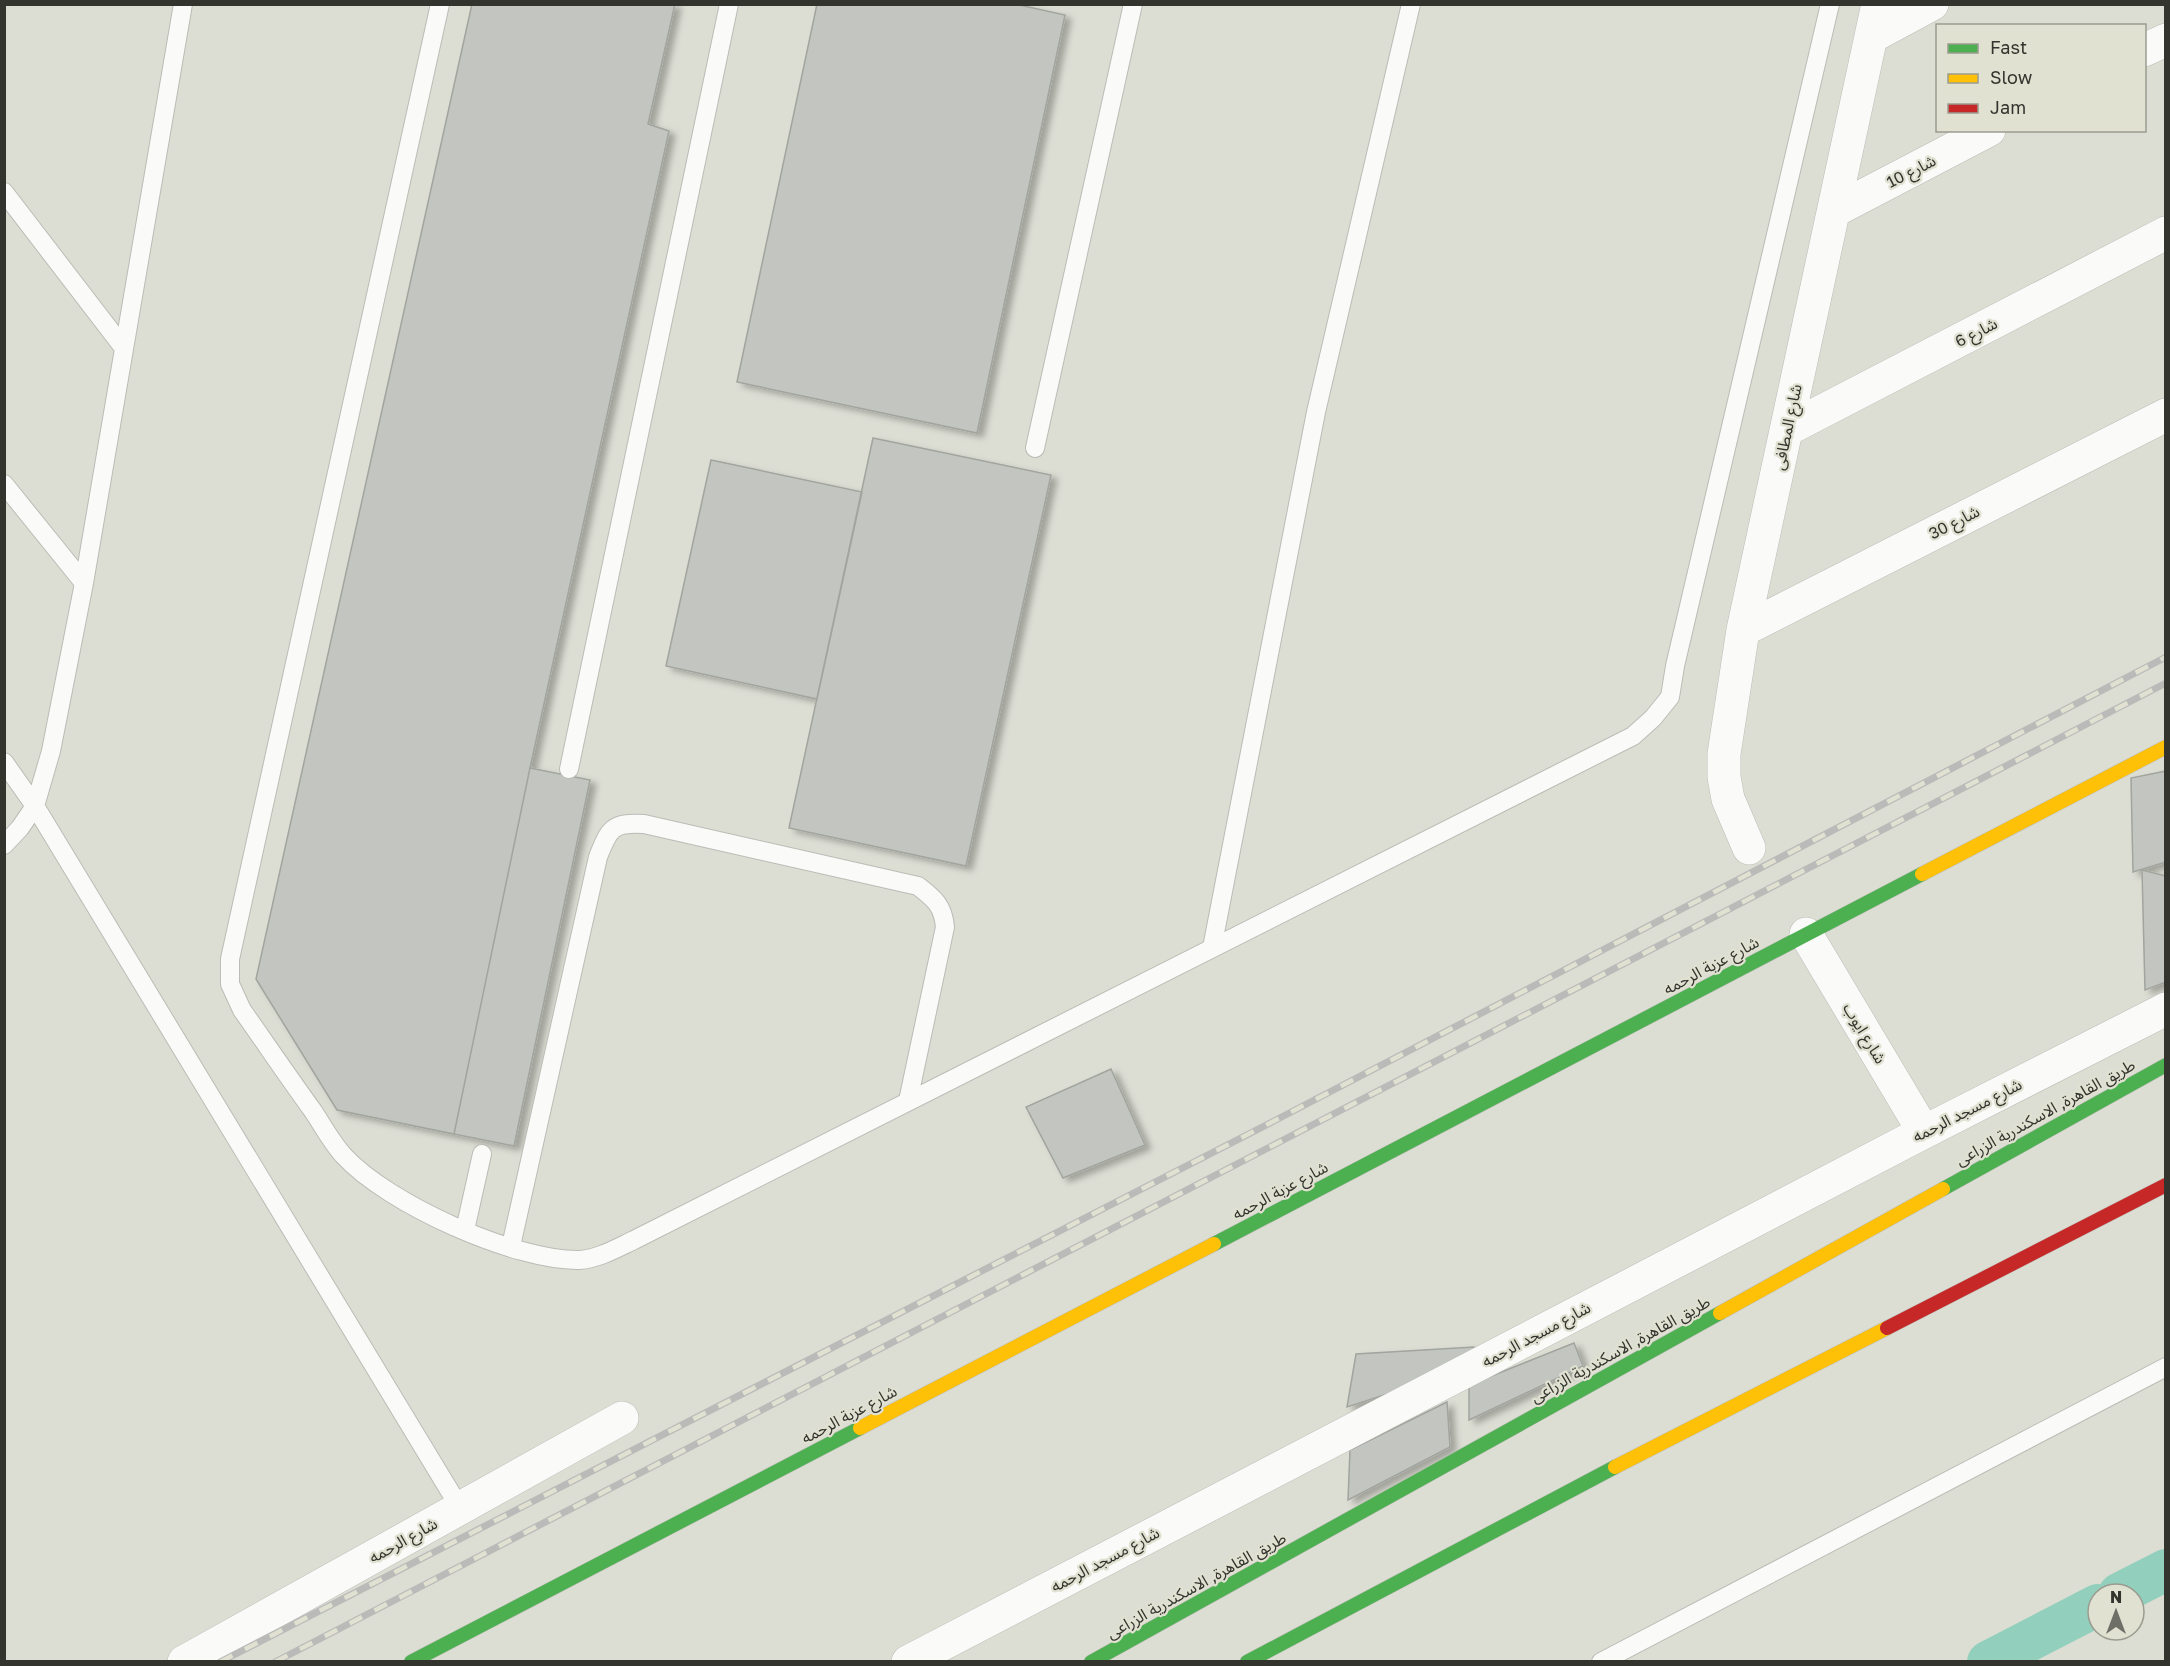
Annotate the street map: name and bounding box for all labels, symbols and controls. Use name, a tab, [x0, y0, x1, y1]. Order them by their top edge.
legend	[1936, 24, 2146, 132]
text: Fast	[1990, 36, 2027, 58]
text: Slow	[1990, 66, 2033, 88]
text: Jam	[1990, 96, 2026, 118]
street label: شارع 10	[1883, 150, 1940, 195]
street label: شارع 6	[1951, 313, 2002, 354]
street label: شارع المطافى	[1768, 382, 1809, 472]
street label: شارع 30	[1925, 501, 1984, 546]
street label: شارع عزبة الرحمه	[1660, 931, 1764, 1001]
street label: شارع ايوب	[1837, 999, 1891, 1069]
street label: طريق القاهرة, الاسكندرية الزراعى	[1952, 1054, 2139, 1171]
street label: شارع مسجد الرحمه	[1909, 1074, 2026, 1149]
street label: شارع عزبة الرحمه	[1229, 1156, 1333, 1226]
street label: طريق القاهرة, الاسكندرية الزراعى	[1527, 1291, 1714, 1408]
street label: شارع مسجد الرحمه	[1478, 1297, 1595, 1374]
street label: شارع عزبة الرحمه	[798, 1380, 902, 1450]
street label: شارع الرحمه	[365, 1513, 442, 1570]
street label: شارع مسجد الرحمه	[1047, 1522, 1164, 1599]
street label: طريق القاهرة, الاسكندرية الزراعى	[1103, 1527, 1290, 1644]
north arrow	[2086, 1582, 2146, 1642]
text: N	[2110, 1587, 2122, 1607]

